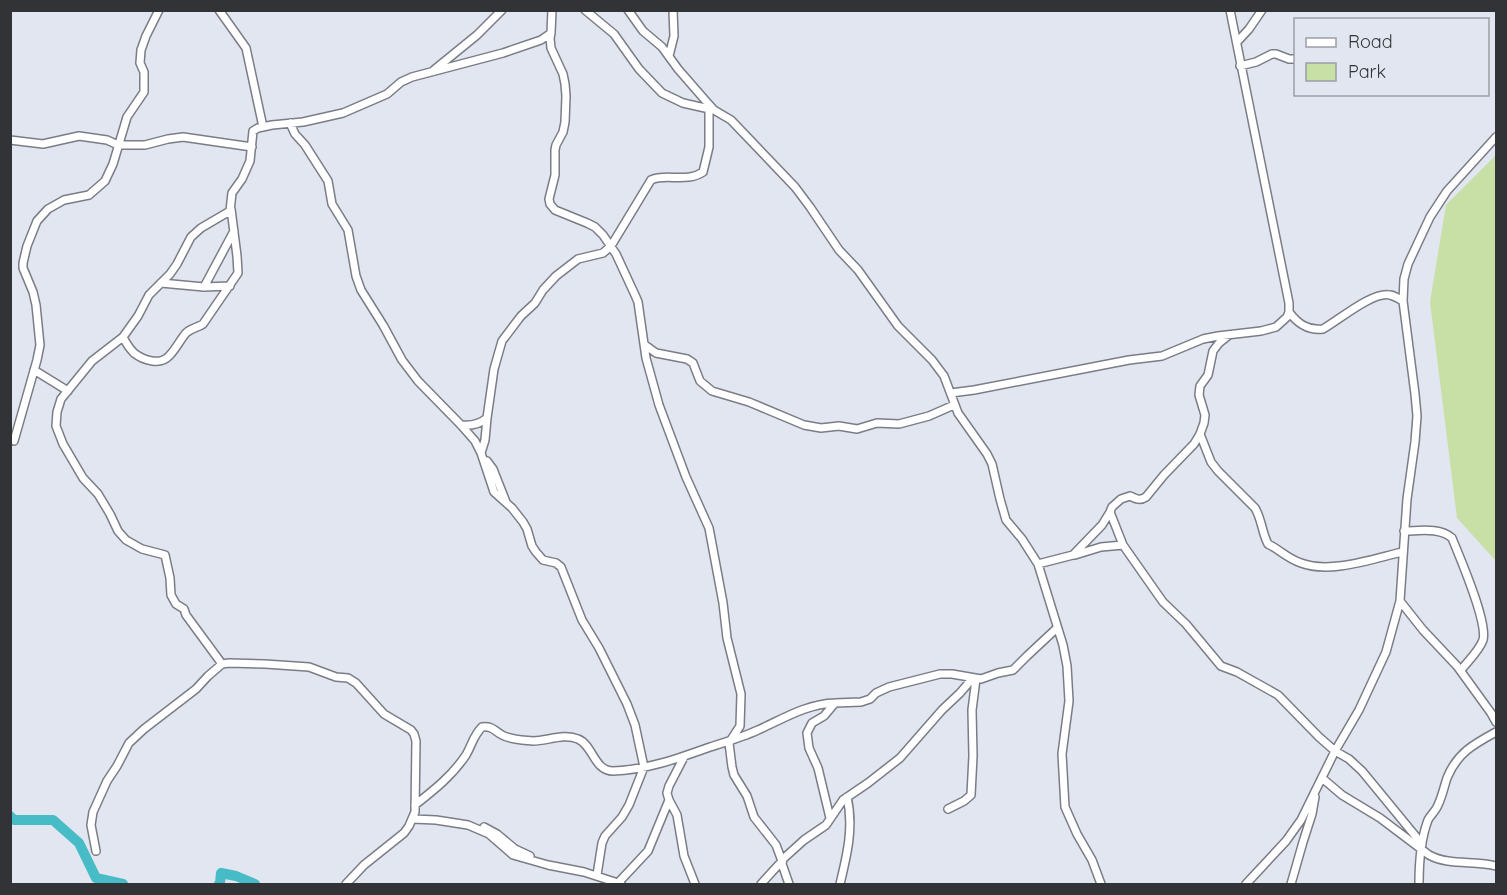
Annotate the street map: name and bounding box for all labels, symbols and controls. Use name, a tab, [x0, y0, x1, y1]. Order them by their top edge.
legend	[1294, 18, 1489, 96]
text: Road	[1348, 30, 1393, 53]
text: Park	[1348, 60, 1386, 83]

